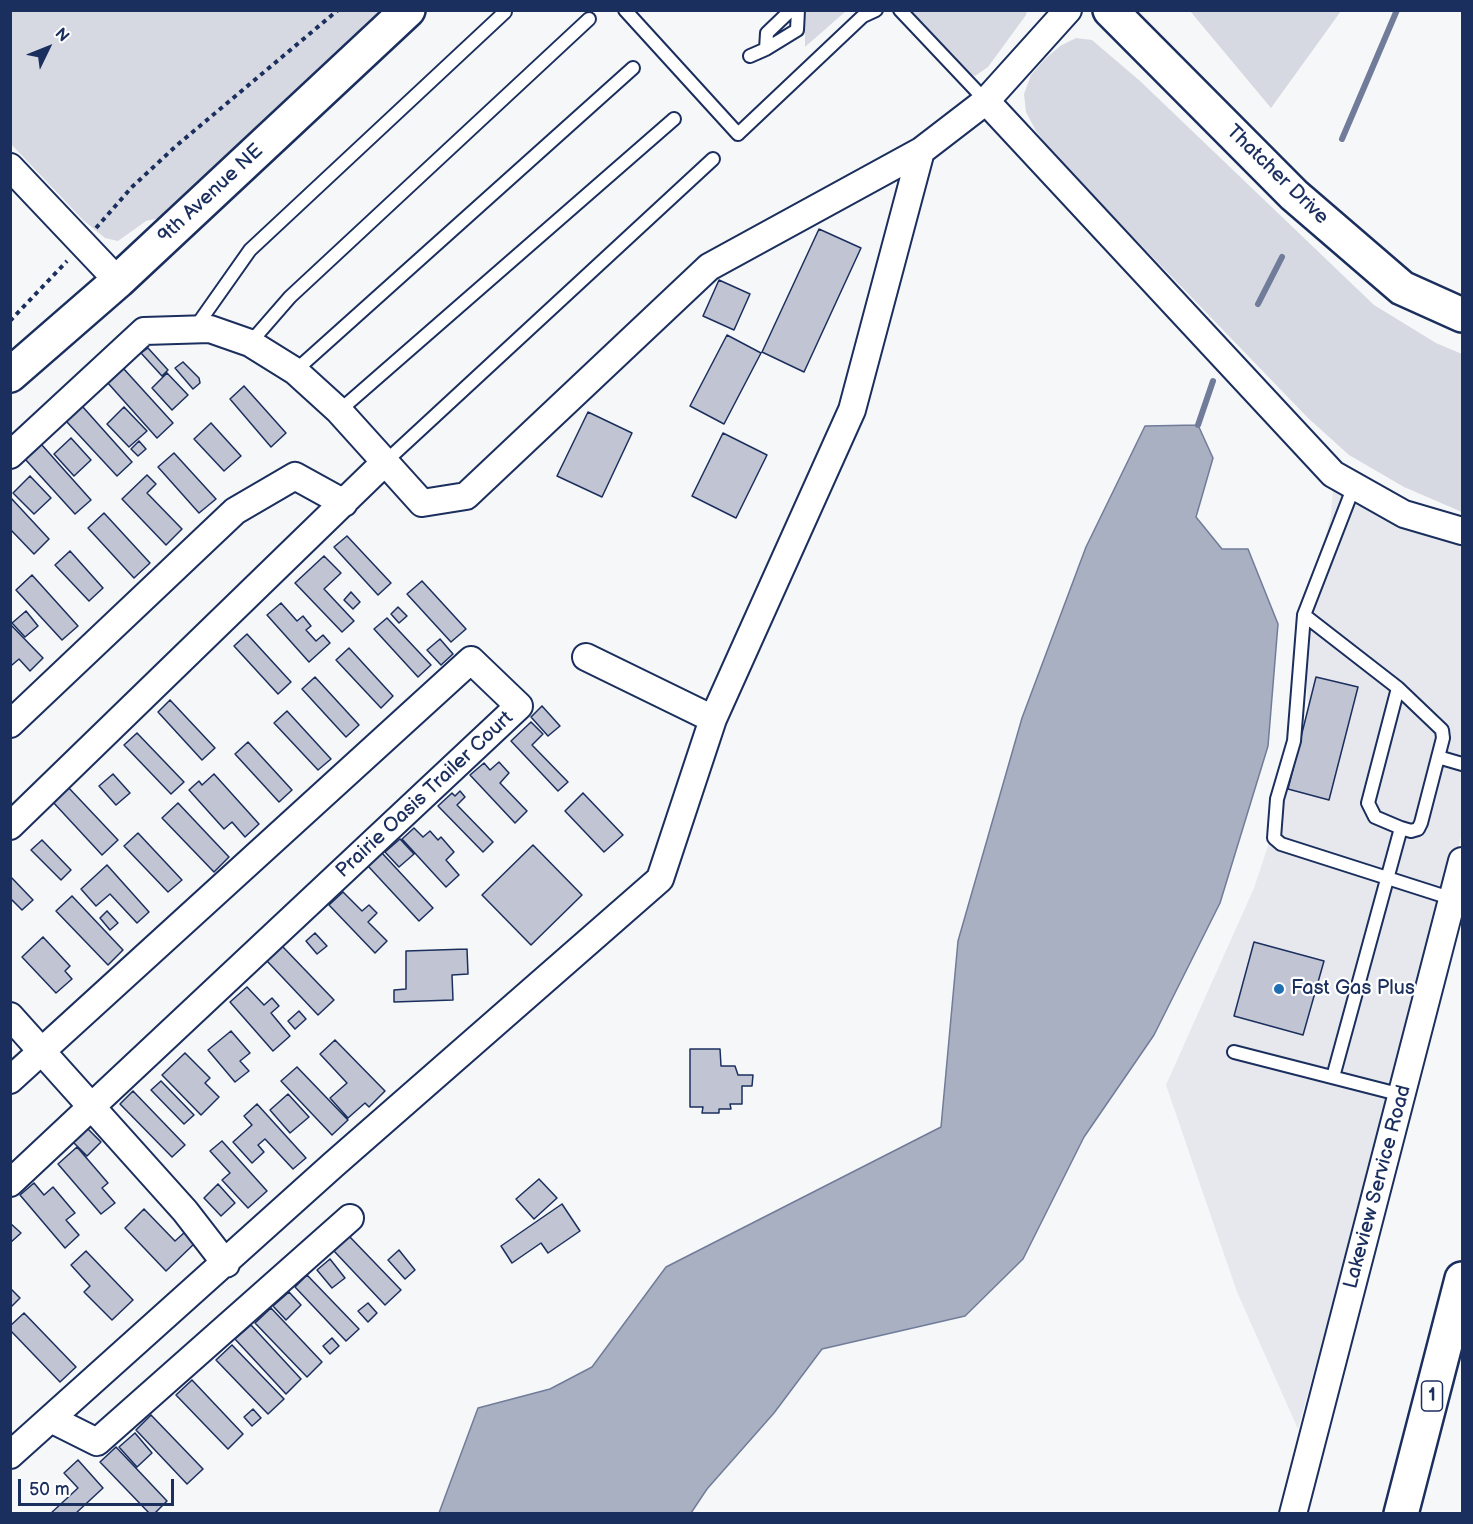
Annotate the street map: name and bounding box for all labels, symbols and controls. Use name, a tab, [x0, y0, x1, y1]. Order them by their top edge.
north arrow	[18, 18, 78, 78]
text: N	[50, 25, 73, 46]
street label: Thatcher Drive	[1221, 120, 1333, 230]
street label: 9th Avenue NE	[153, 139, 269, 249]
street label: Prairie Oasis Trailer Court	[331, 707, 519, 883]
place label: Fast Gas Plus	[1291, 977, 1415, 1001]
marker: Fast Gas Plus	[1272, 982, 1286, 996]
street label: Lakeview Service Road	[1339, 1082, 1417, 1292]
road number: 1	[1422, 1381, 1442, 1411]
scale bar	[21, 1467, 177, 1505]
text: 50 m	[29, 1479, 70, 1500]

